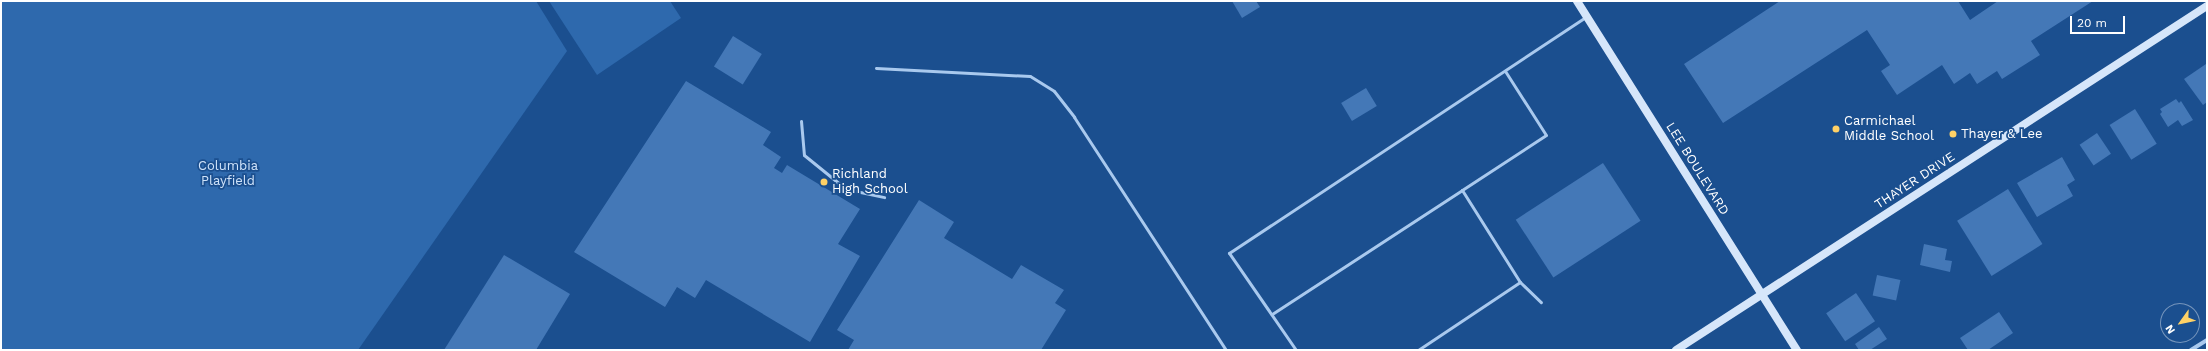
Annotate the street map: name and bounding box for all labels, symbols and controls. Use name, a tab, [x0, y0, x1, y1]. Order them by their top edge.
scale bar	[2072, 8, 2127, 34]
text: 20 m	[2077, 16, 2107, 30]
place label: Carmichael Middle School	[1844, 114, 1934, 145]
street label: LEE BOULEVARD	[1662, 120, 1732, 218]
marker: Carmichael Middle School	[1831, 124, 1841, 134]
place label: Thayer & Lee	[1961, 126, 2043, 142]
marker: Thayer & Lee	[1948, 129, 1958, 139]
street label: THAYER DRIVE	[1872, 149, 1958, 213]
park label: Columbia Playfield	[198, 159, 258, 190]
place label: Richland High School	[832, 167, 908, 198]
marker: Richland High School	[819, 177, 829, 187]
north arrow	[2160, 303, 2200, 343]
text: N	[2163, 322, 2178, 336]

